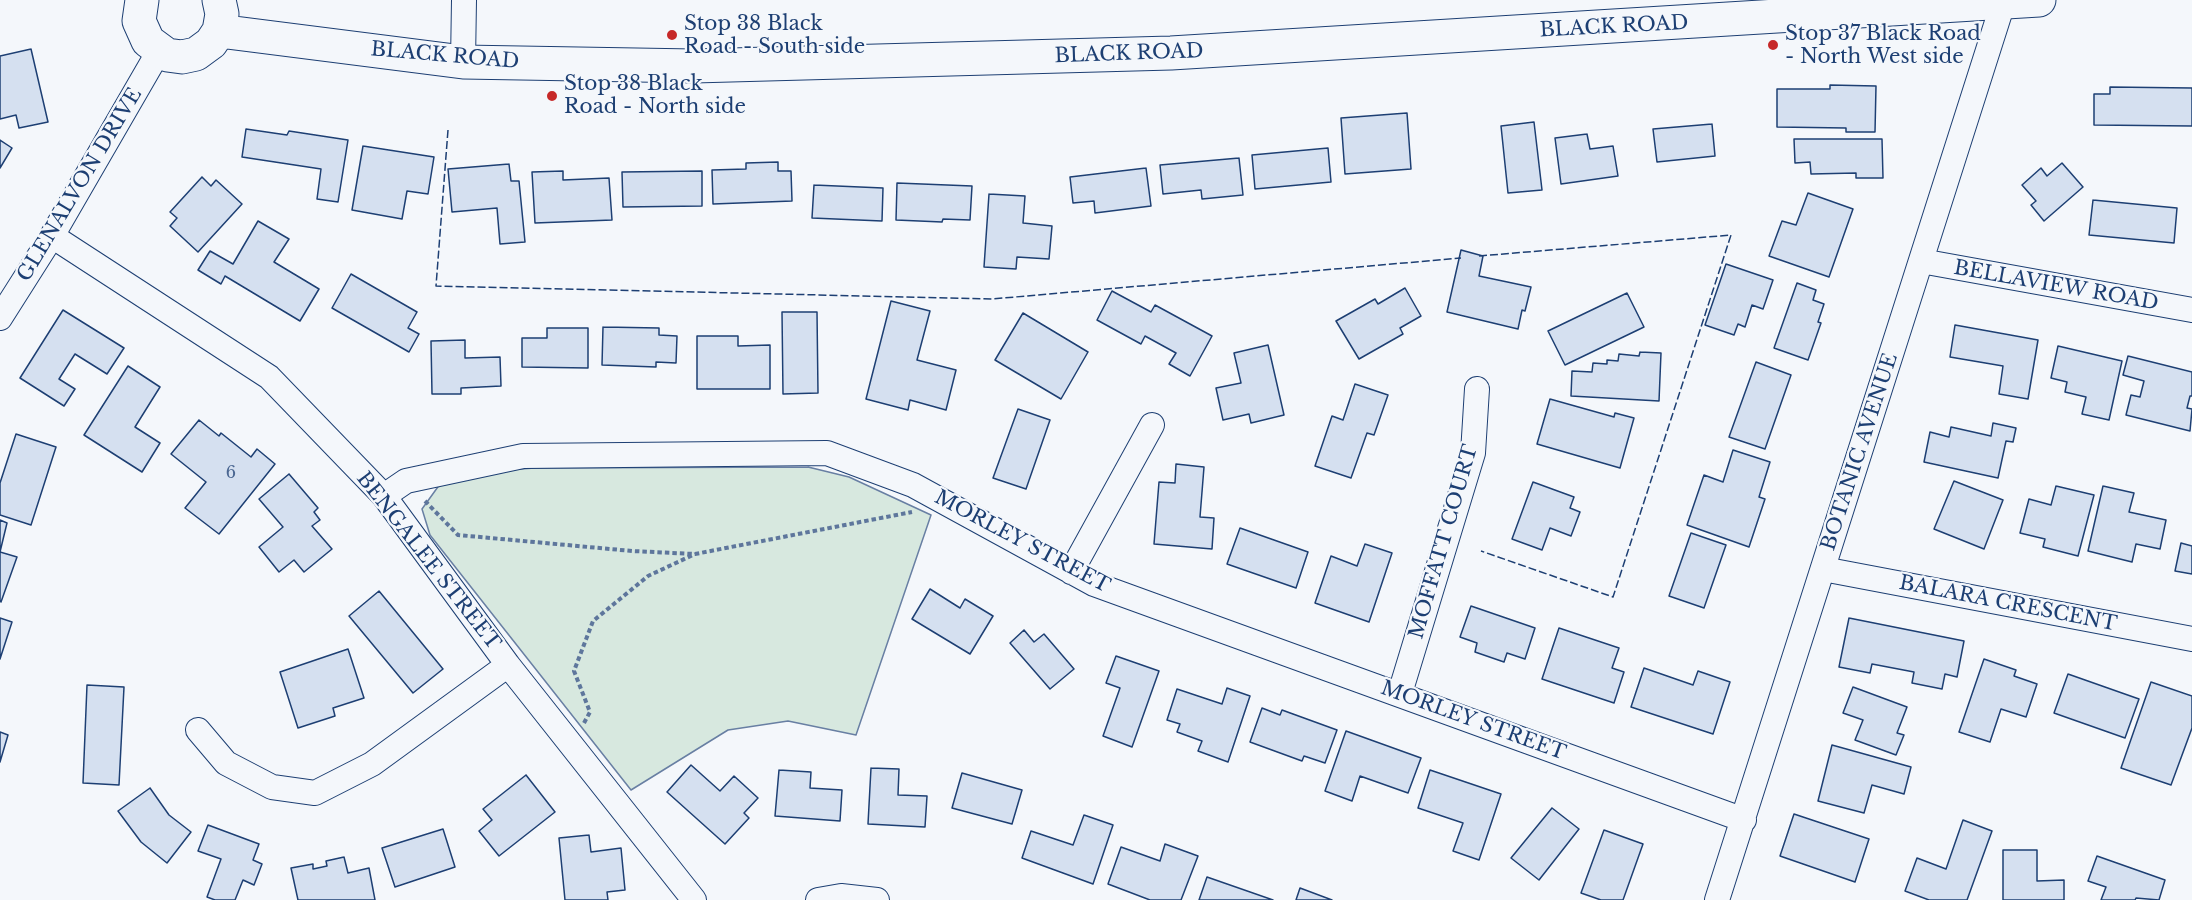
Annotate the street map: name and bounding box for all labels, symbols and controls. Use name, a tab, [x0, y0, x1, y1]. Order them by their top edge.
street label: BLACK ROAD	[1539, 11, 1689, 43]
place label: Stop 38 Black Road - South side	[684, 12, 865, 59]
place label: Stop 37 Black Road - North West side	[1785, 22, 1981, 69]
marker: Stop 38 Black Road - South side	[665, 28, 679, 42]
street label: BLACK ROAD	[370, 38, 520, 74]
marker: Stop 37 Black Road - North West side	[1766, 38, 1780, 52]
street label: BLACK ROAD	[1054, 39, 1204, 69]
place label: Stop 38 Black Road - North side	[564, 72, 746, 119]
street label: GLENALVON DRIVE	[13, 84, 147, 286]
marker: Stop 38 Black Road - North side	[545, 89, 559, 103]
street label: BELLAVIEW ROAD	[1952, 256, 2160, 316]
street label: BOTANIC AVENUE	[1817, 350, 1903, 554]
street label: MOFFATT COURT	[1405, 442, 1483, 642]
house number: 6	[226, 463, 236, 483]
street label: BENGALEE STREET	[351, 467, 505, 655]
street label: MORLEY STREET	[930, 486, 1114, 598]
street label: BALARA CRESCENT	[1897, 571, 2119, 637]
street label: MORLEY STREET	[1377, 676, 1569, 766]

